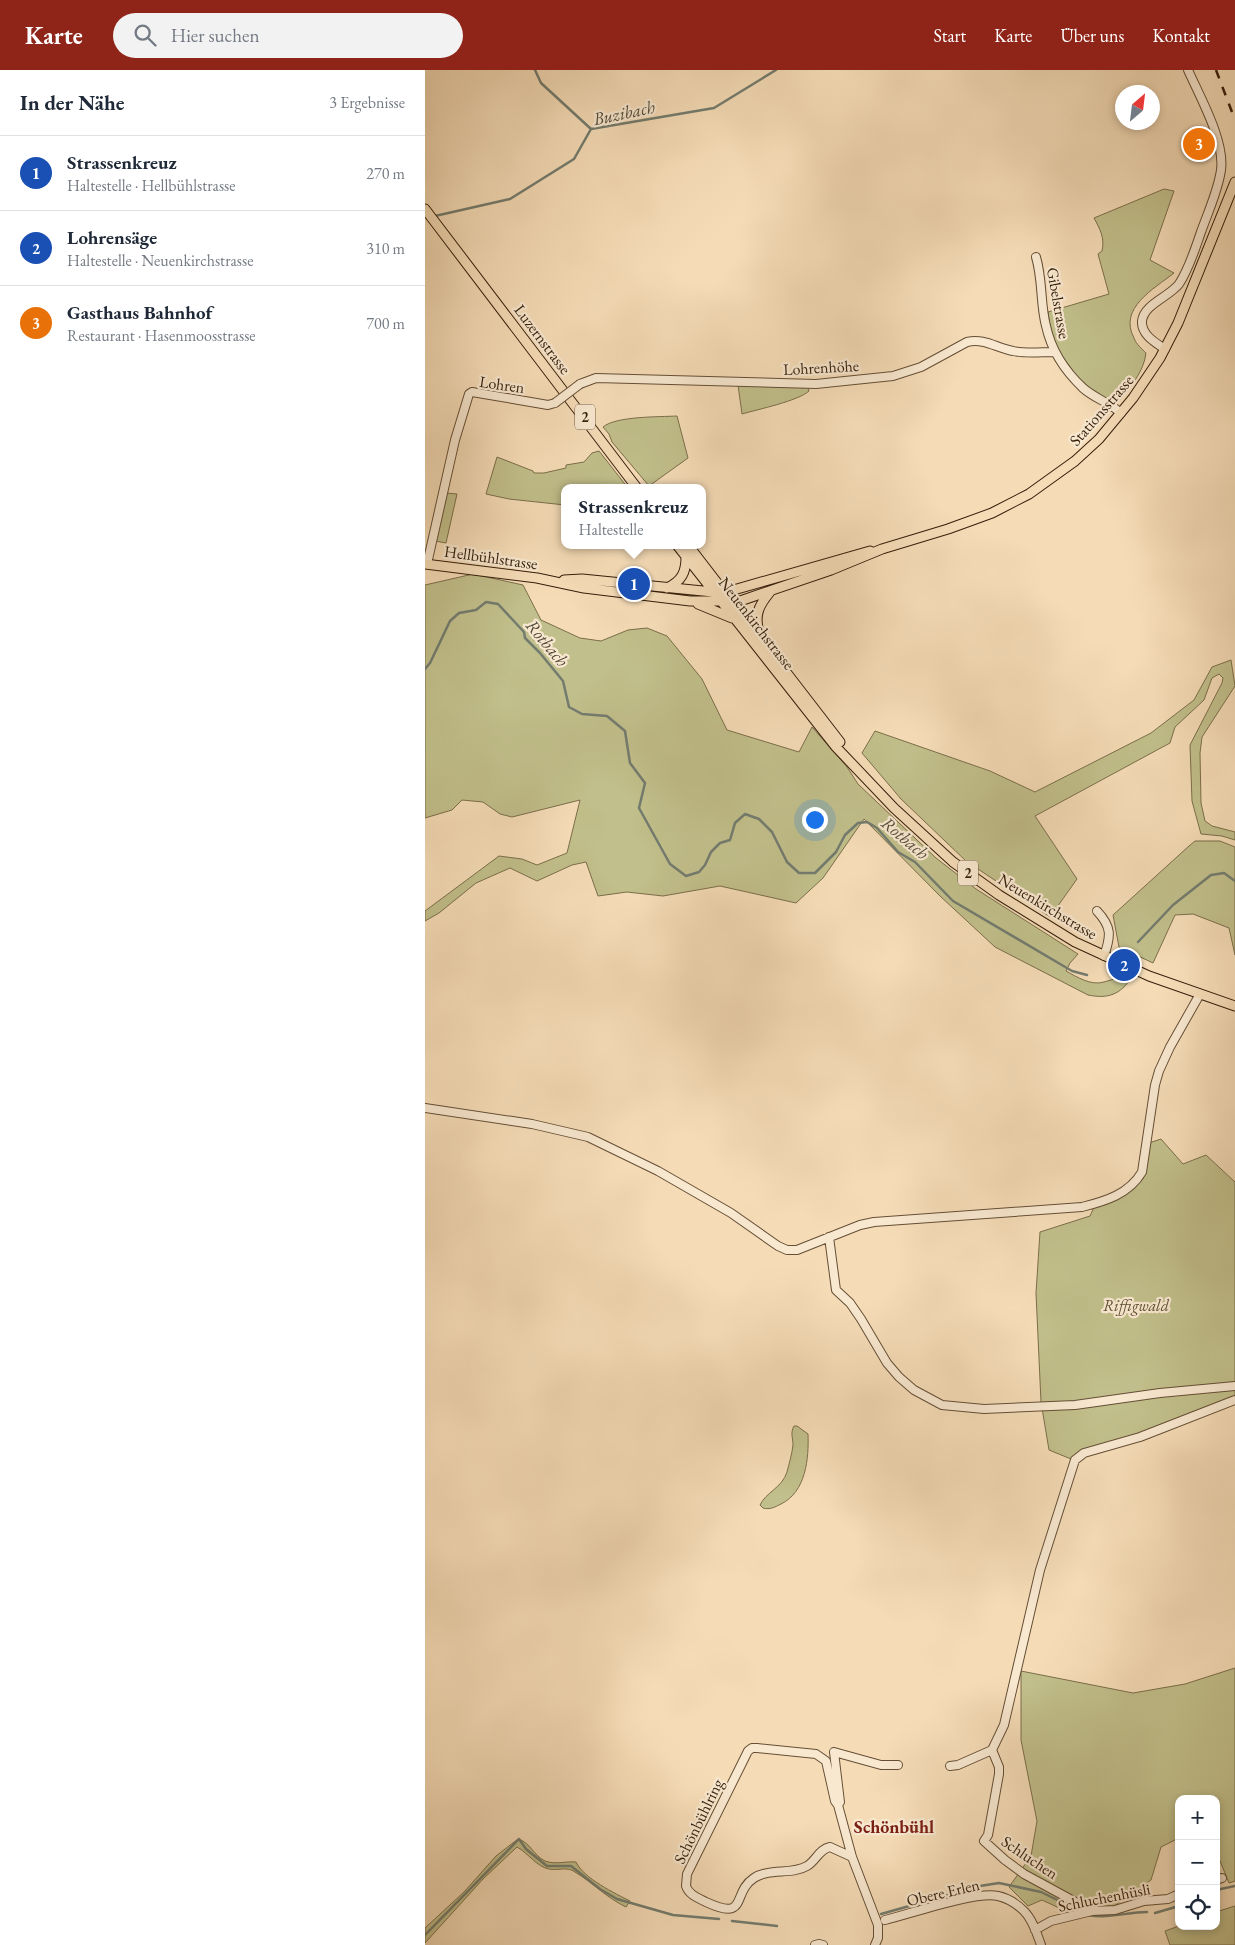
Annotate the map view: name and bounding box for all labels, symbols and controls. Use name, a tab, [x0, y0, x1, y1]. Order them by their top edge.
search box	[113, 13, 463, 58]
text: Karte	[25, 20, 83, 51]
icon: search	[131, 21, 159, 49]
text: Hier suchen	[171, 23, 260, 48]
text: Start	[933, 24, 966, 47]
text: Karte	[994, 24, 1032, 47]
text: Über uns	[1060, 24, 1124, 47]
text: Kontakt	[1152, 24, 1210, 47]
north arrow	[1115, 85, 1160, 130]
text: In der Nähe	[20, 89, 125, 116]
text: 3 Ergebnisse	[329, 92, 405, 113]
water label: Buzibach	[590, 95, 657, 130]
pin: 3	[1183, 125, 1215, 163]
text: Strassenkreuz	[67, 150, 177, 175]
text: 1	[32, 163, 40, 184]
text: 270 m	[366, 163, 405, 184]
text: Haltestelle · Hellbühlstrasse	[67, 175, 236, 196]
text: Lohrensäge	[67, 225, 157, 250]
text: 2	[32, 238, 40, 259]
text: 310 m	[366, 238, 405, 259]
text: Haltestelle · Neuenkirchstrasse	[67, 250, 253, 271]
street label: Gibelstrasse	[1042, 266, 1075, 341]
text: Gasthaus Bahnhof	[67, 300, 212, 325]
street label: Luzernstrasse	[509, 300, 576, 379]
text: 3	[32, 313, 40, 334]
text: 700 m	[366, 313, 405, 334]
text: Restaurant · Hasenmoosstrasse	[67, 325, 256, 346]
street label: Lohrenhöhe	[783, 355, 859, 380]
street label: Stationsstrasse	[1065, 370, 1138, 450]
street label: Lohren	[478, 371, 526, 398]
road number: 2	[575, 404, 595, 430]
popup	[561, 484, 706, 549]
text: Strassenkreuz	[579, 494, 688, 519]
text: Haltestelle	[579, 519, 643, 540]
street label: Hellbühlstrasse	[443, 541, 539, 574]
pin: 1	[618, 565, 650, 603]
street label: Neuenkirchstrasse	[714, 573, 799, 674]
water label: Rotbach	[521, 614, 574, 671]
your location	[802, 807, 828, 833]
water label: Rotbach	[877, 811, 934, 864]
road number: 2	[958, 860, 978, 886]
street label: Neuenkirchstrasse	[994, 869, 1101, 944]
pin: 2	[1108, 946, 1140, 984]
park label: Riffigwald	[1103, 1295, 1170, 1316]
street label: Schönbühlring	[669, 1774, 729, 1867]
map controls	[1175, 1795, 1220, 1930]
button: +	[1175, 1795, 1220, 1840]
district label: Schönbühl	[854, 1815, 934, 1838]
street label: Schluchen	[997, 1831, 1063, 1884]
button: −	[1175, 1840, 1220, 1885]
street label: Obere Erlen	[905, 1874, 982, 1911]
street label: Schluchenhüsli	[1056, 1878, 1152, 1917]
button: locate	[1175, 1885, 1220, 1930]

